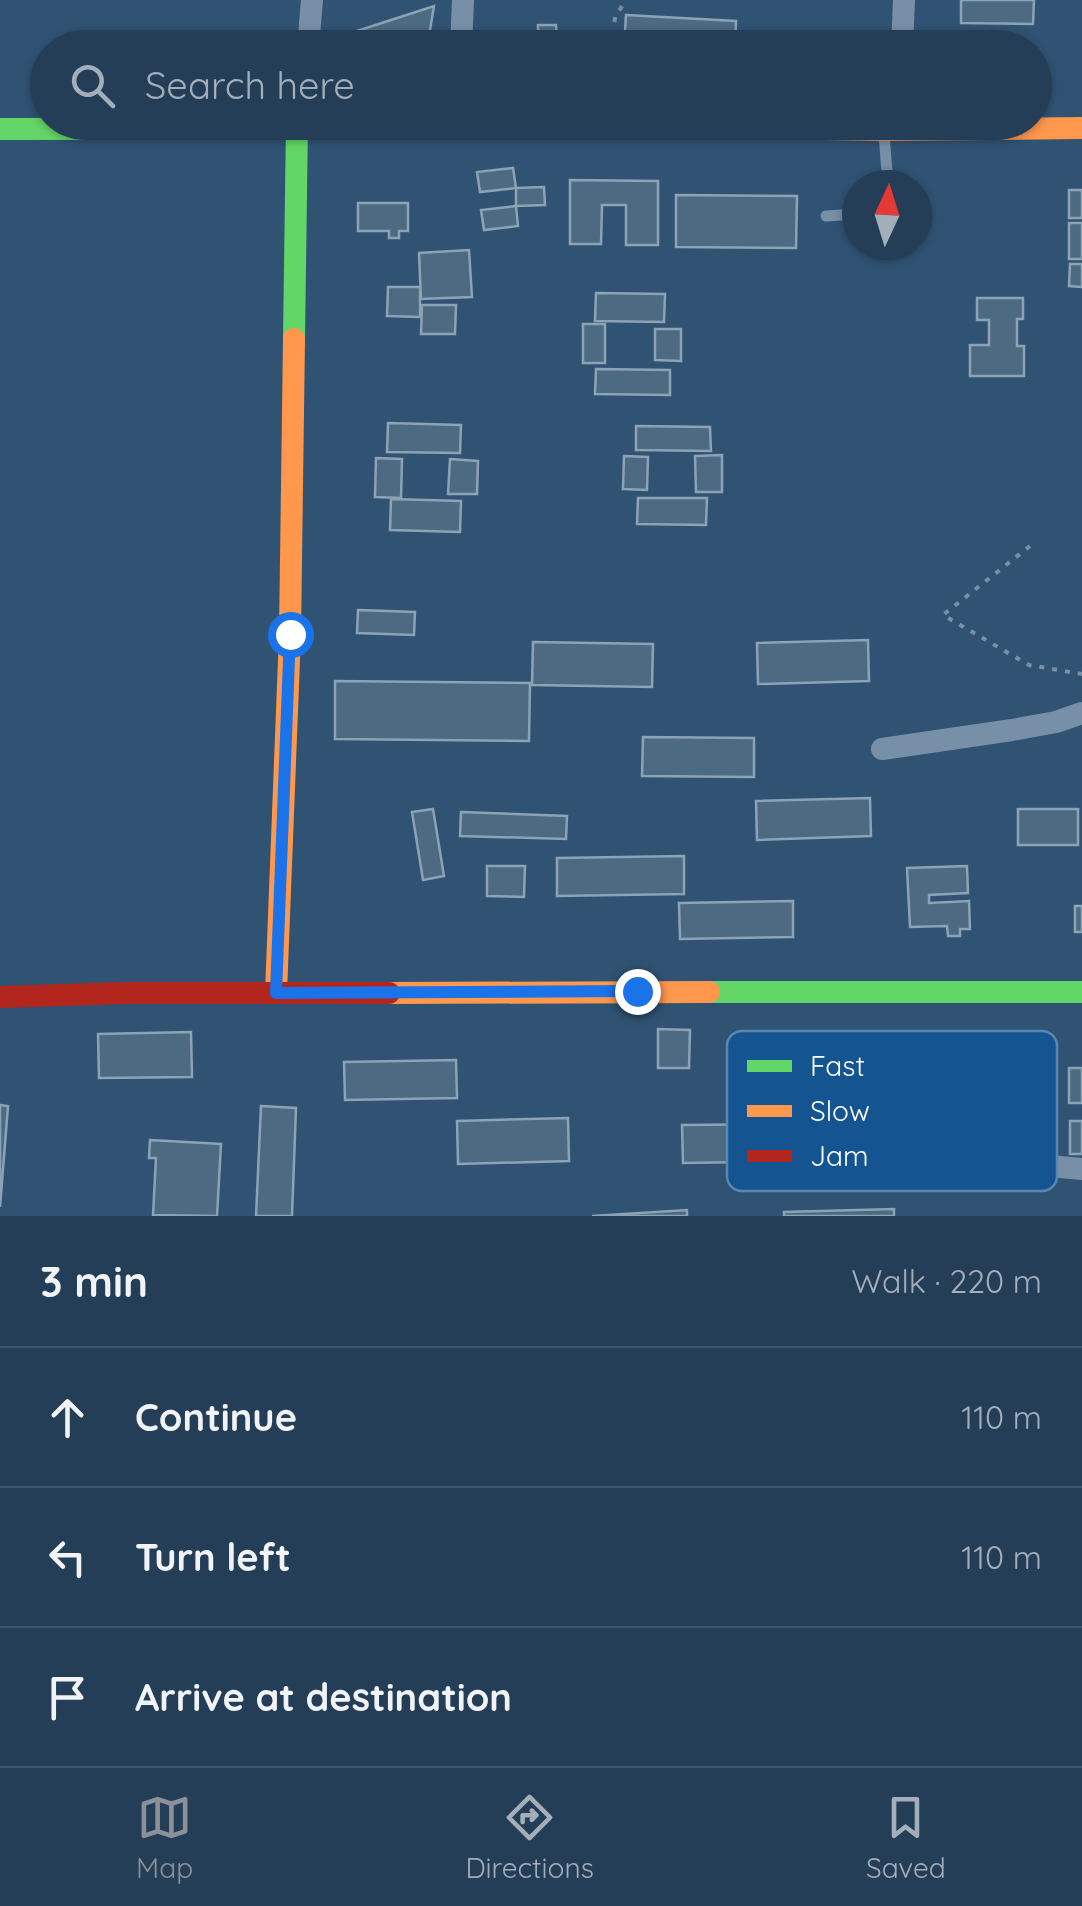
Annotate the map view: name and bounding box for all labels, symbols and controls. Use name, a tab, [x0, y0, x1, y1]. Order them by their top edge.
search box	[30, 30, 1052, 140]
icon: search	[65, 58, 120, 113]
text: Search here	[145, 61, 355, 109]
north arrow	[842, 170, 932, 260]
route start	[268, 612, 314, 658]
route end	[615, 969, 661, 1015]
legend	[727, 1031, 1057, 1191]
text: Fast	[810, 1048, 865, 1083]
text: Slow	[810, 1093, 870, 1128]
text: Jam	[810, 1138, 869, 1173]
text: 3 min	[40, 1255, 148, 1308]
text: Walk · 220 m	[851, 1261, 1042, 1301]
icon: ahead	[40, 1390, 95, 1445]
text: Continue	[135, 1393, 297, 1441]
text: 110 m	[961, 1397, 1042, 1437]
icon: left	[40, 1530, 95, 1585]
text: Turn left	[135, 1533, 291, 1581]
text: 110 m	[961, 1537, 1042, 1577]
icon: arrive	[40, 1670, 95, 1725]
text: Arrive at destination	[135, 1673, 512, 1721]
tab: Map	[136, 1790, 193, 1885]
tab: Directions	[465, 1790, 594, 1885]
tab: Saved	[866, 1790, 946, 1885]

